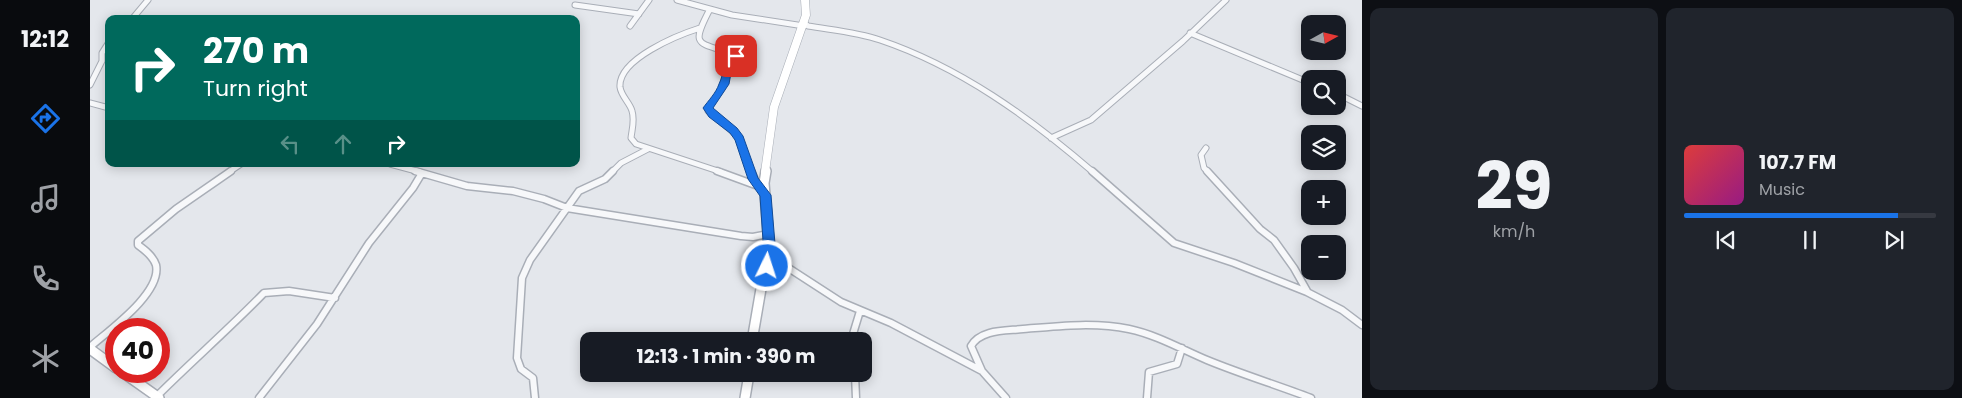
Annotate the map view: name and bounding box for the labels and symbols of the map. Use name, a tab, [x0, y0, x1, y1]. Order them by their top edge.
north arrow	[1301, 15, 1346, 60]
pin	[715, 35, 757, 77]
position arrow	[740, 239, 792, 291]
speed limit sign: 40	[105, 318, 170, 383]

